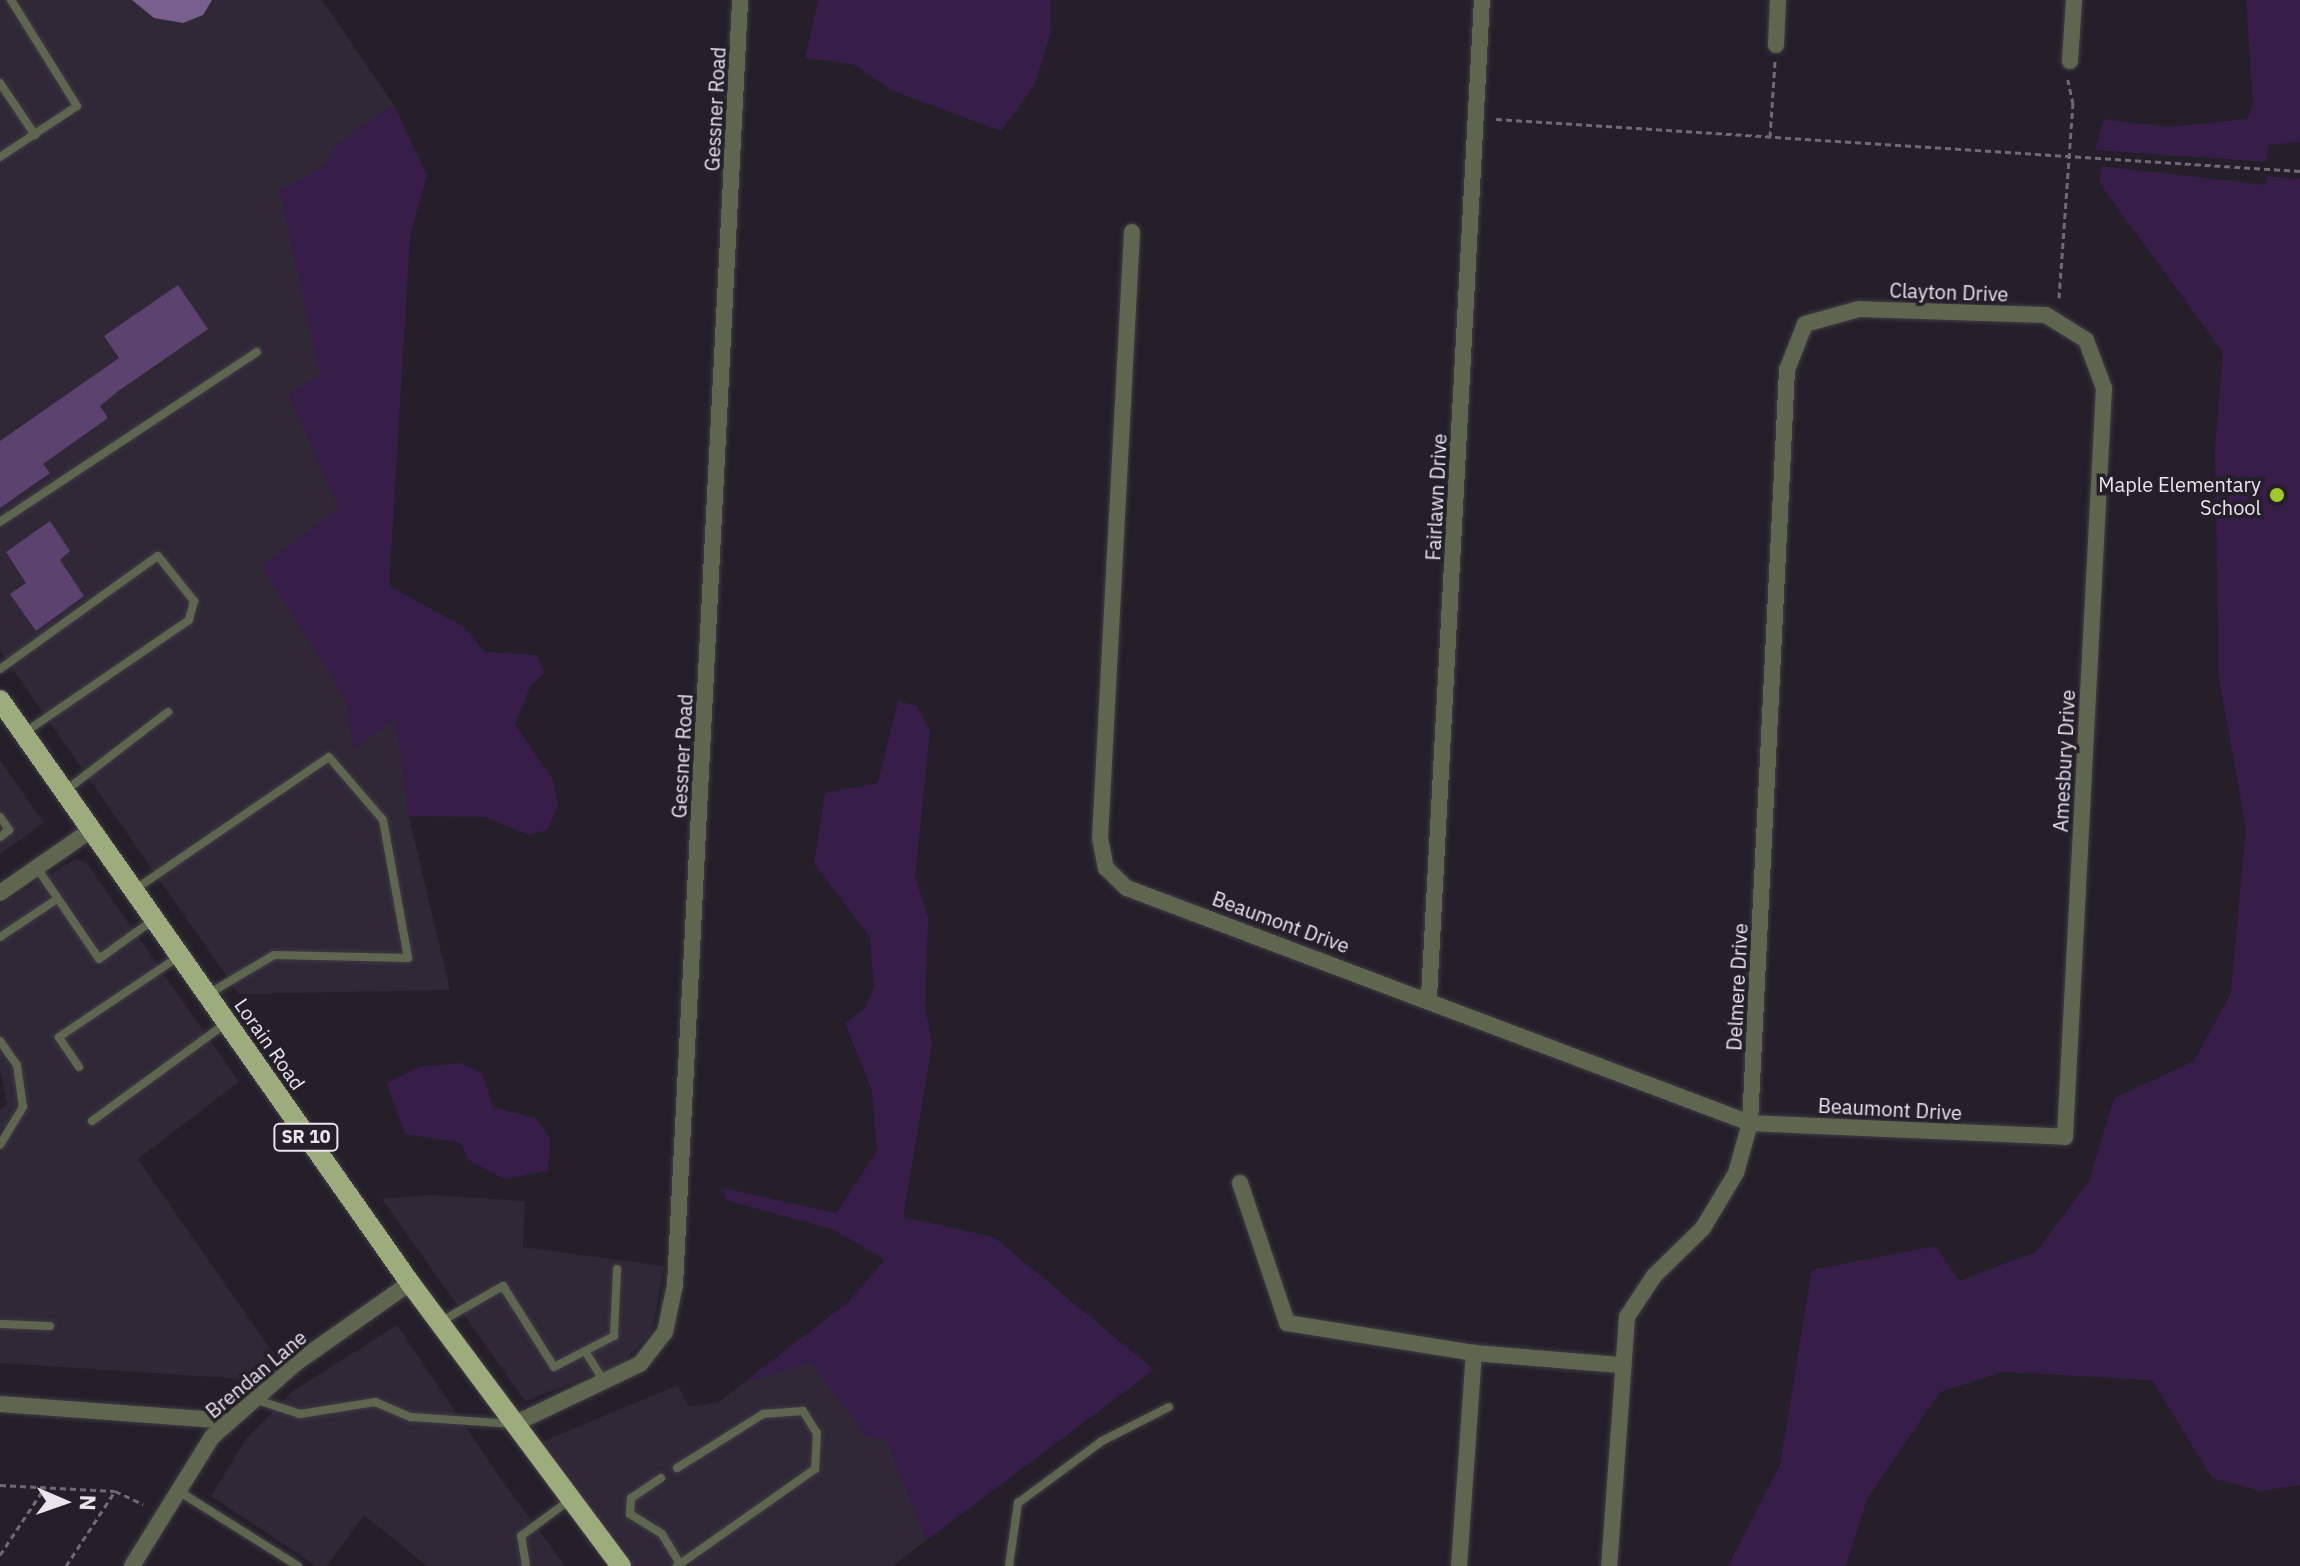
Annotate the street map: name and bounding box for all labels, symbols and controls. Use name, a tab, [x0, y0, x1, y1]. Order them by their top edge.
street label: Gessner Road	[700, 46, 730, 172]
street label: Clayton Drive	[1889, 278, 2009, 306]
street label: Fairlawn Drive	[1421, 433, 1451, 561]
place label: Maple Elementary School	[2098, 472, 2261, 519]
marker: Maple Elementary School	[2268, 486, 2286, 504]
street label: Amesbury Drive	[2048, 689, 2080, 833]
street label: Gessner Road	[667, 693, 697, 819]
street label: Beaumont Drive	[1209, 886, 1353, 958]
street label: Delmere Drive	[1722, 923, 1752, 1051]
street label: Lorain Road	[230, 994, 310, 1094]
street label: Beaumont Drive	[1817, 1093, 1963, 1125]
road number: SR 10	[272, 1123, 340, 1151]
street label: Brendan Lane	[201, 1325, 311, 1423]
north arrow	[24, 1462, 104, 1542]
text: N	[74, 1494, 103, 1511]

